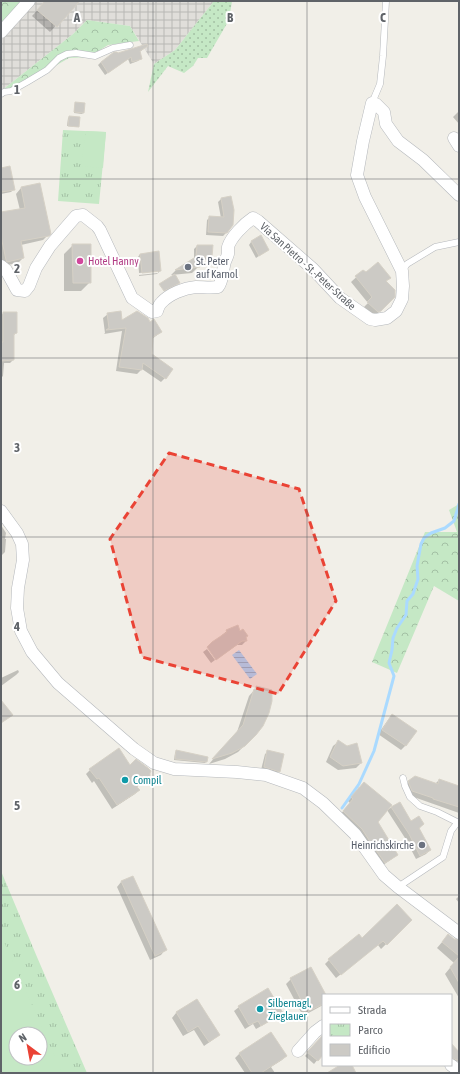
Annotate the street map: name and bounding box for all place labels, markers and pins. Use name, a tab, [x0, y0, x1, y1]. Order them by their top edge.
place label: Hotel Hanny	[88, 255, 139, 267]
place label: St. Peter auf Karnol	[196, 255, 238, 280]
marker: Hotel Hanny	[75, 256, 85, 266]
marker: St. Peter auf Karnol	[183, 262, 193, 272]
place label: Compil	[133, 774, 162, 786]
marker: Compil	[120, 775, 130, 785]
place label: Heinrichskirche	[351, 839, 414, 851]
marker: Heinrichskirche	[417, 840, 427, 850]
place label: Silbernagl, Zieglauer	[268, 997, 312, 1022]
marker: Silbernagl, Zieglauer	[255, 1004, 265, 1014]

